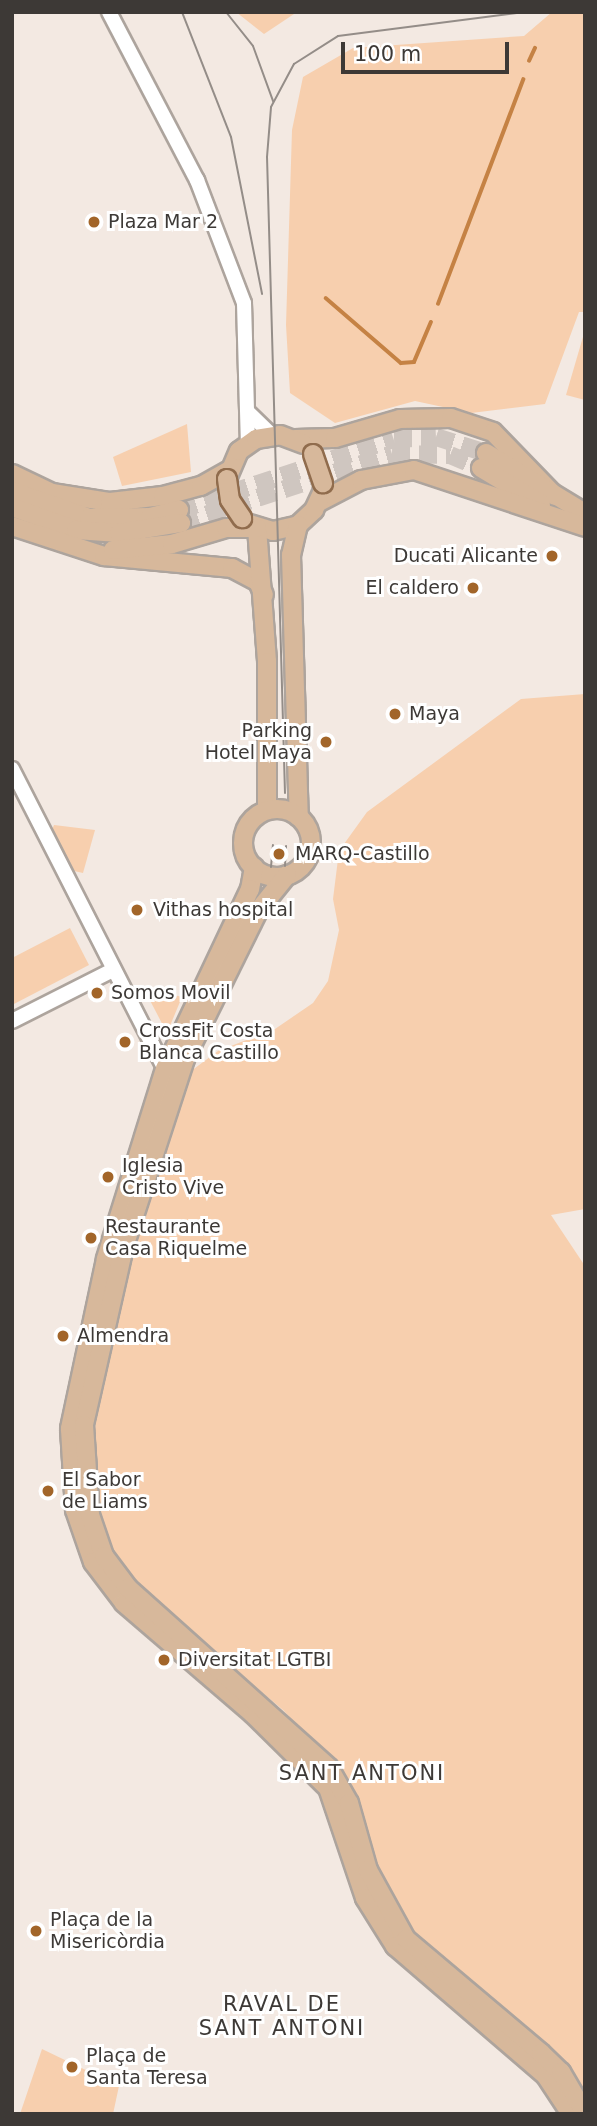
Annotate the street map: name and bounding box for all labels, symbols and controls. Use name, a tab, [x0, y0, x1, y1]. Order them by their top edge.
scale bar	[345, 28, 513, 72]
text: 100 m	[354, 42, 421, 66]
place label: Plaza Mar 2	[108, 211, 218, 233]
marker: Plaza Mar 2	[86, 214, 102, 230]
place label: Ducati Alicante	[394, 545, 538, 567]
marker: Ducati Alicante	[544, 548, 560, 564]
place label: El caldero	[366, 577, 459, 599]
marker: El caldero	[465, 580, 481, 596]
place label: Maya	[409, 703, 460, 725]
marker: Maya	[387, 706, 403, 722]
place label: Parking Hotel Maya	[205, 720, 312, 764]
marker: Parking Hotel Maya	[318, 734, 334, 750]
place label: MARQ-Castillo	[295, 843, 430, 865]
marker: MARQ-Castillo	[269, 844, 289, 864]
place label: Vithas hospital	[153, 899, 293, 921]
marker: Vithas hospital	[127, 900, 147, 920]
place label: Somos Movil	[111, 982, 231, 1004]
marker: Somos Movil	[89, 985, 105, 1001]
place label: CrossFit Costa Blanca Castillo	[139, 1020, 279, 1064]
marker: CrossFit Costa Blanca Castillo	[117, 1034, 133, 1050]
place label: Iglesia Cristo Vive	[122, 1155, 224, 1199]
marker: Iglesia Cristo Vive	[100, 1169, 116, 1185]
place label: Restaurante Casa Riquelme	[105, 1216, 247, 1260]
marker: Restaurante Casa Riquelme	[83, 1230, 99, 1246]
place label: Almendra	[77, 1325, 169, 1347]
marker: Almendra	[55, 1328, 71, 1344]
place label: El Sabor de Liams	[62, 1469, 148, 1513]
marker: El Sabor de Liams	[40, 1483, 56, 1499]
place label: Diversitat LGTBI	[178, 1649, 331, 1671]
marker: Diversitat LGTBI	[156, 1652, 172, 1668]
district label: SANT ANTONI	[280, 1760, 444, 1786]
place label: Plaça de la Misericòrdia	[50, 1909, 165, 1953]
marker: Plaça de la Misericòrdia	[28, 1923, 44, 1939]
district label: RAVAL DE SANT ANTONI	[200, 1991, 364, 2041]
place label: Plaça de Santa Teresa	[86, 2045, 208, 2089]
marker: Plaça de Santa Teresa	[64, 2059, 80, 2075]

